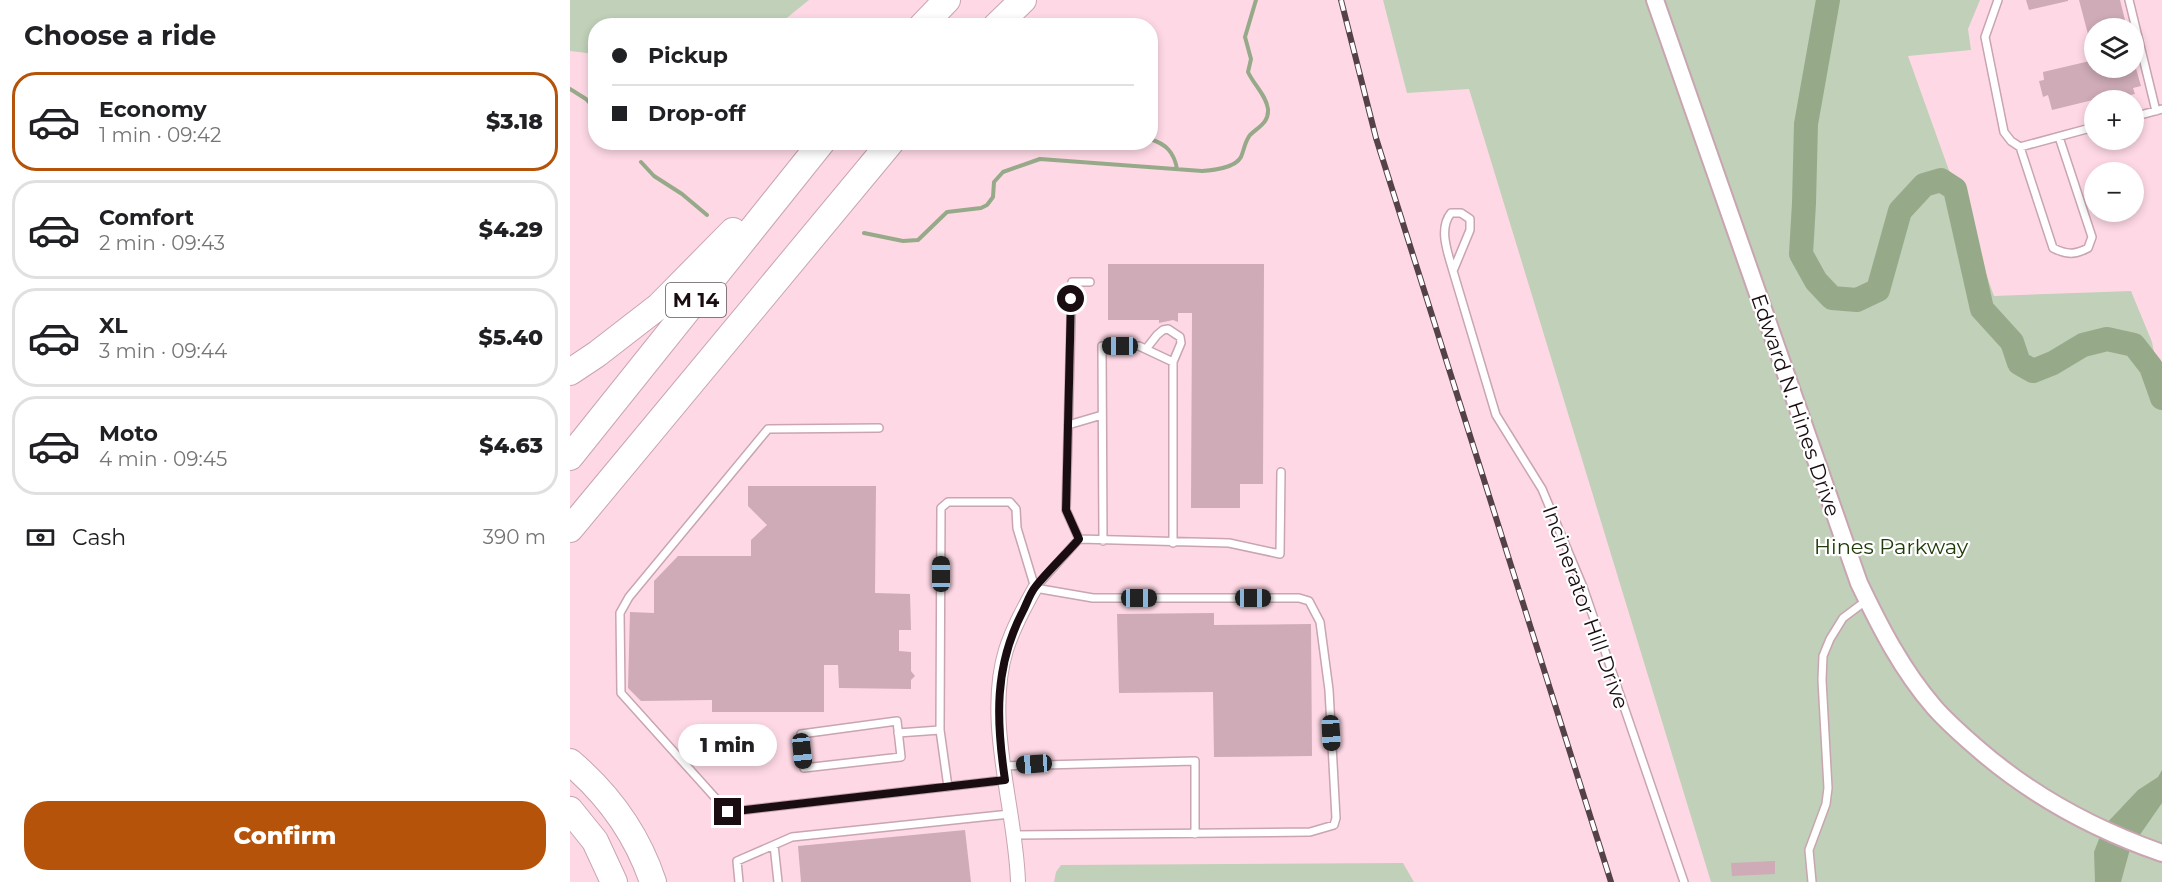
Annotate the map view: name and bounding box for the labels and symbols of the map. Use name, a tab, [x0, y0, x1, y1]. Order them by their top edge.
road number: M 14	[666, 283, 726, 317]
route start	[1057, 285, 1084, 312]
street label: Edward N. Hines Drive	[1746, 290, 1846, 520]
car	[1102, 337, 1138, 355]
street label: Incinerator Hill Drive	[1538, 502, 1634, 712]
park label: Hines Parkway	[1814, 534, 1969, 559]
car	[932, 556, 950, 592]
car	[1121, 589, 1157, 607]
car	[1235, 589, 1271, 607]
car	[1321, 715, 1341, 751]
callout: 1 min	[678, 725, 777, 767]
car	[791, 732, 813, 770]
car	[1015, 754, 1053, 774]
route end	[714, 798, 741, 825]

